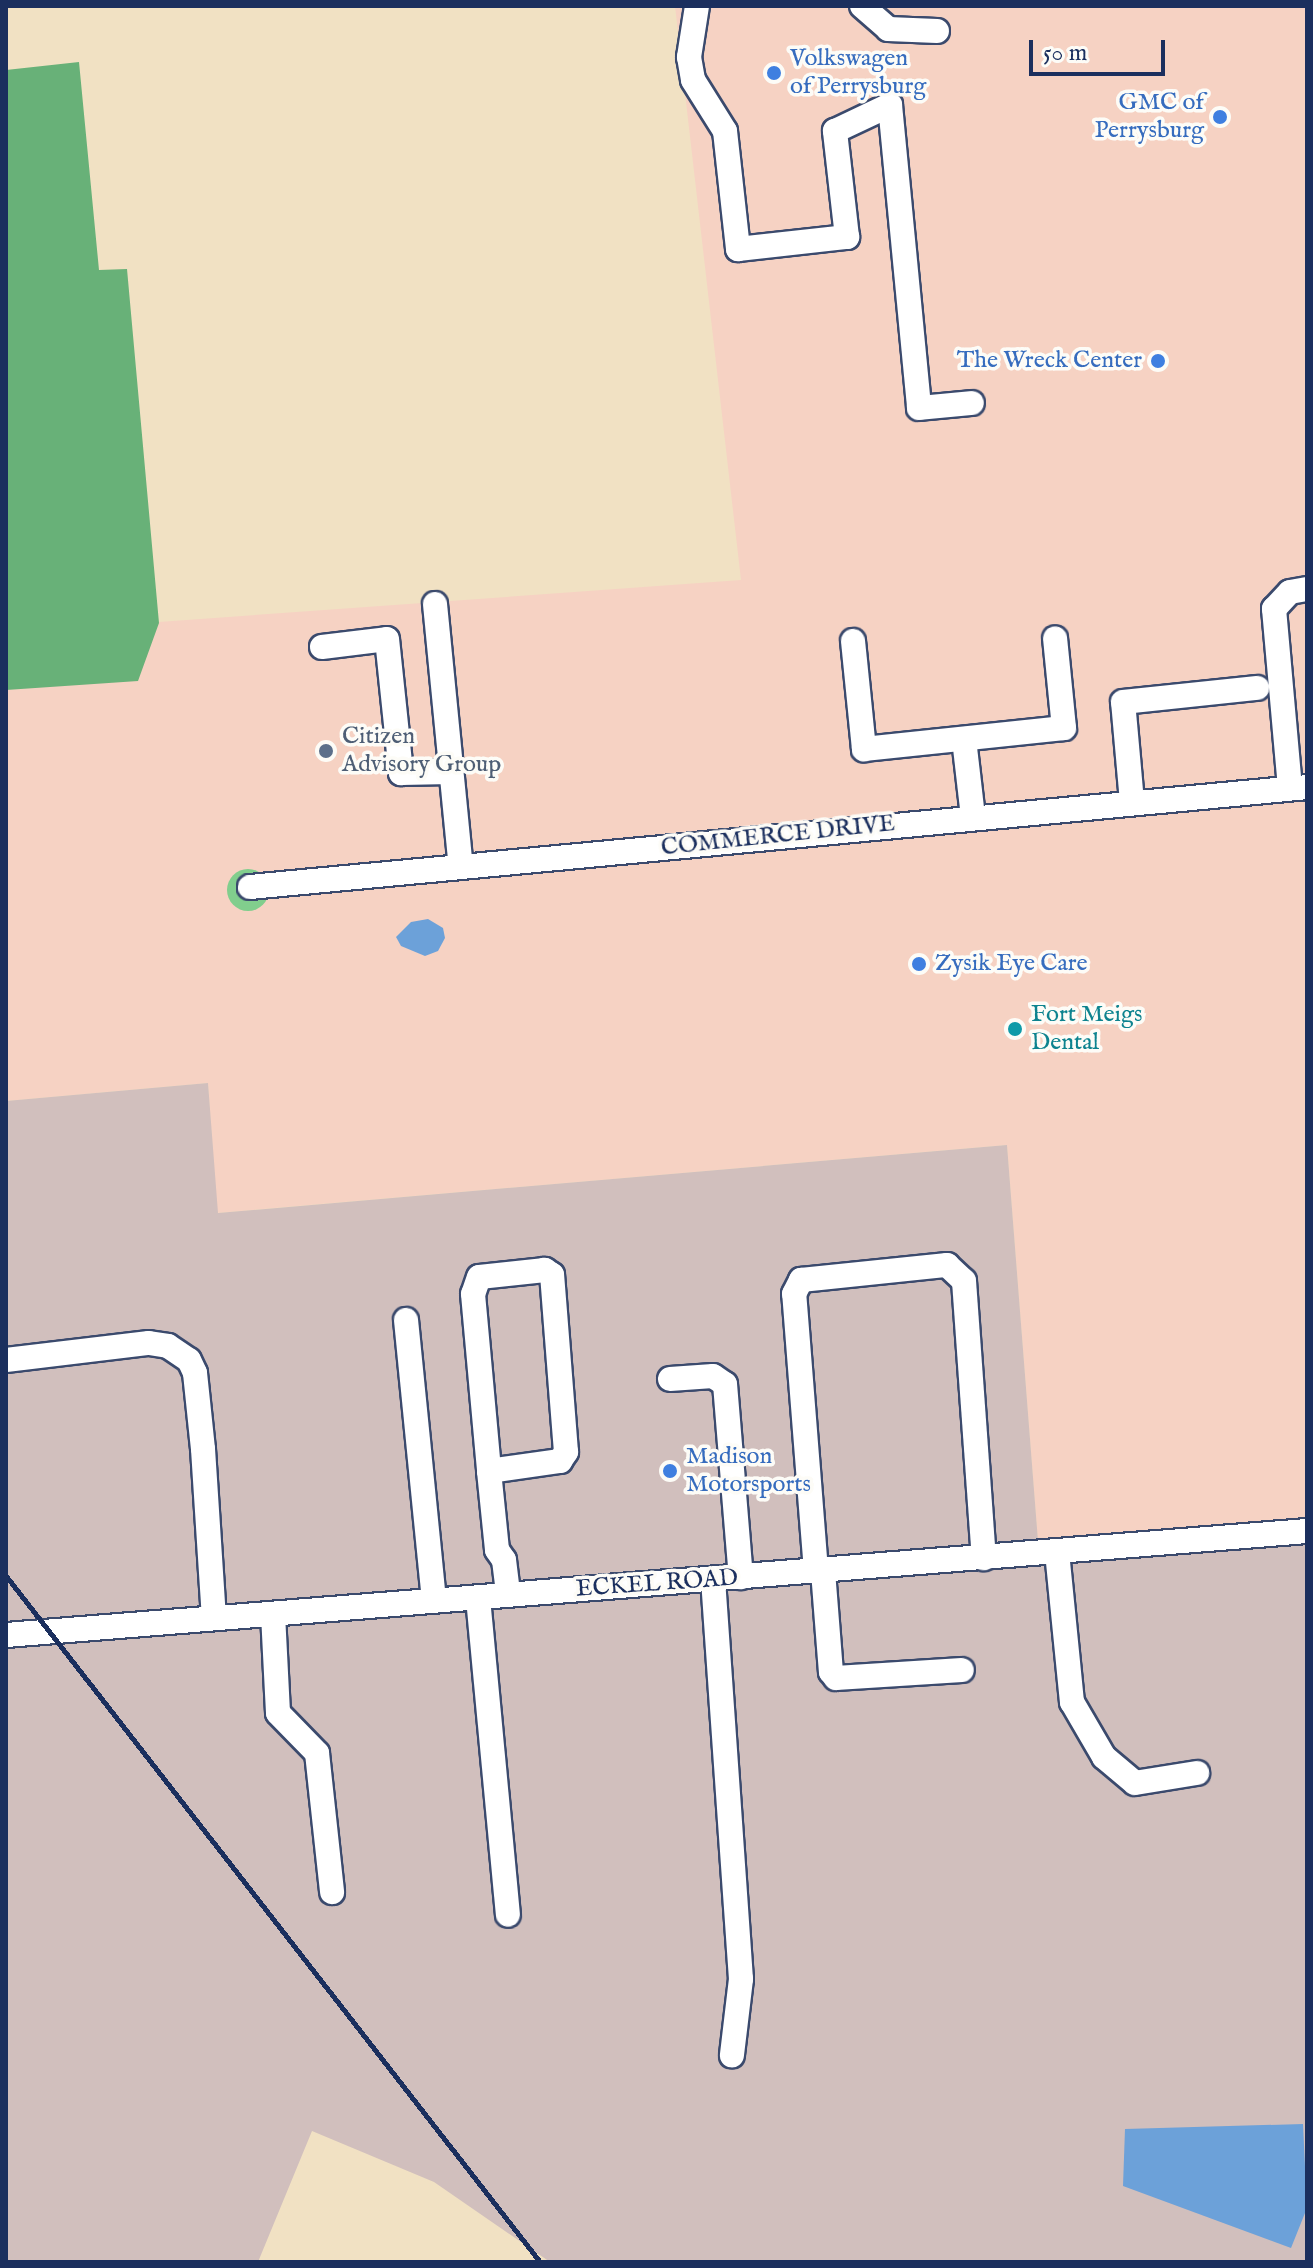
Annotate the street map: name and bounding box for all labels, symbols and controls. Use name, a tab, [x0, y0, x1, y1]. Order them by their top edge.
scale bar	[1033, 24, 1169, 74]
text: 50 m	[1043, 38, 1087, 69]
place label: Volkswagen of Perrysburg	[790, 45, 926, 101]
marker: Volkswagen of Perrysburg	[765, 64, 783, 82]
place label: GMC of Perrysburg	[1095, 89, 1204, 145]
marker: GMC of Perrysburg	[1211, 108, 1229, 126]
place label: The Wreck Center	[957, 347, 1142, 375]
marker: The Wreck Center	[1149, 352, 1167, 370]
place label: Citizen Advisory Group	[342, 723, 501, 779]
marker: Citizen Advisory Group	[317, 742, 335, 760]
street label: COMMERCE DRIVE	[660, 809, 896, 863]
place label: Zysik Eye Care	[935, 950, 1088, 978]
marker: Zysik Eye Care	[910, 955, 928, 973]
place label: Fort Meigs Dental	[1031, 1001, 1142, 1057]
marker: Fort Meigs Dental	[1006, 1020, 1024, 1038]
place label: Madison Motorsports	[686, 1443, 811, 1499]
marker: Madison Motorsports	[661, 1462, 679, 1480]
street label: ECKEL ROAD	[575, 1564, 739, 1604]

